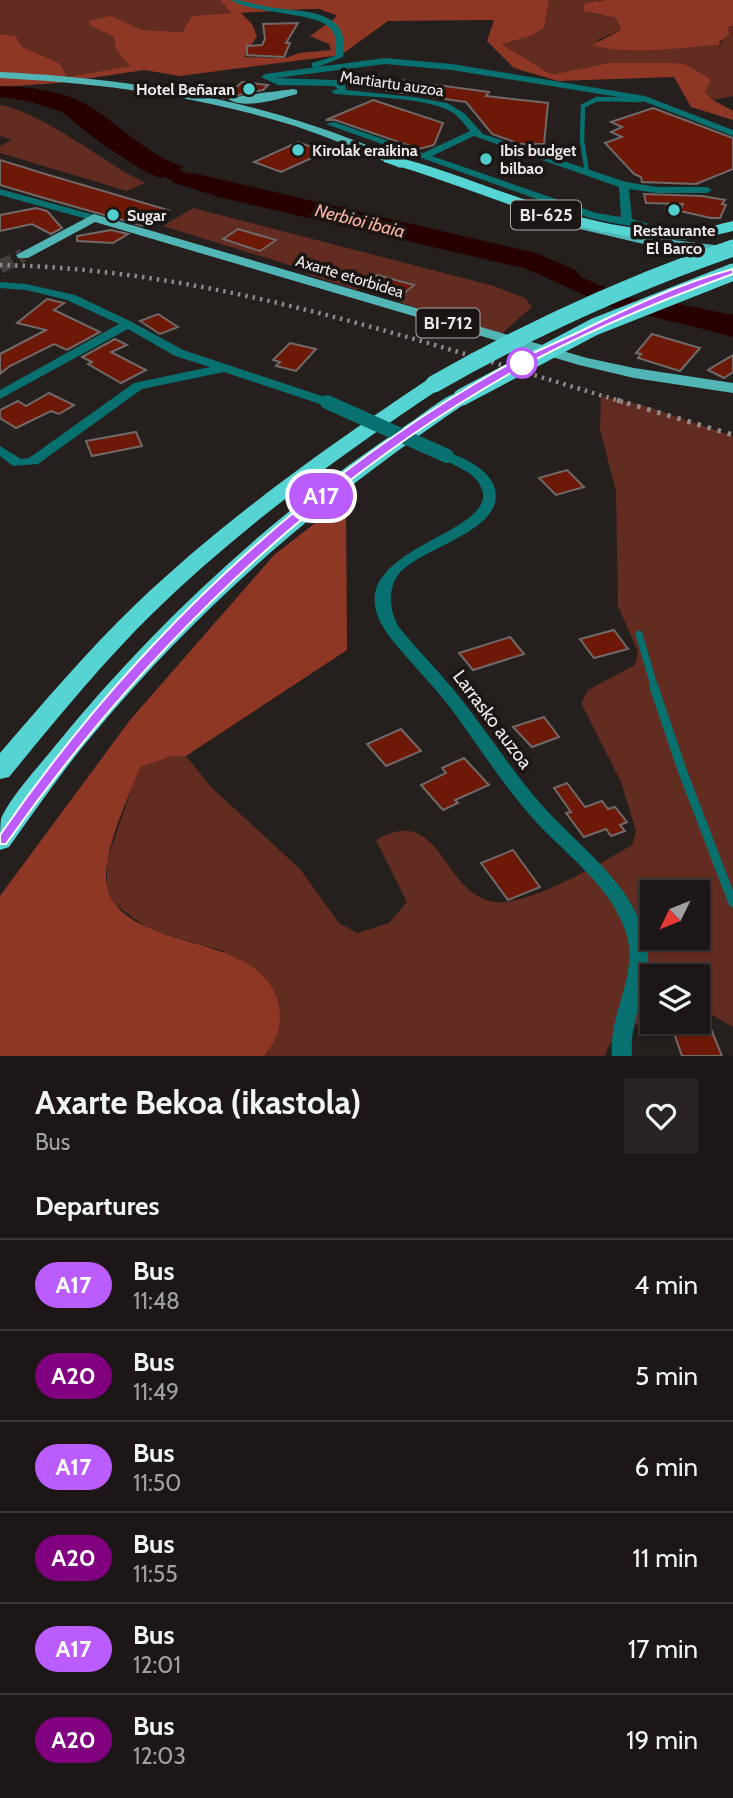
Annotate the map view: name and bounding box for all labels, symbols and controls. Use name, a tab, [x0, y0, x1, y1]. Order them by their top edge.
street label: Martiartu auzoa	[339, 67, 445, 100]
place label: Hotel Beñaran	[136, 80, 235, 99]
marker: Hotel Beñaran	[241, 81, 257, 97]
place label: Kirolak eraikina	[312, 141, 418, 160]
place label: Ibis budget bilbao	[500, 141, 577, 178]
marker: Kirolak eraikina	[290, 142, 306, 158]
marker: Ibis budget bilbao	[478, 151, 494, 167]
water label: Nerbioi ibaia	[313, 199, 407, 243]
road number: BI-625	[511, 200, 581, 230]
marker: Restaurante El Barco	[666, 202, 682, 218]
place label: Sugar	[127, 206, 167, 225]
marker: Sugar	[105, 207, 121, 223]
place label: Restaurante El Barco	[633, 221, 715, 258]
street label: Axarte etorbidea	[294, 251, 406, 302]
road number: BI-712	[416, 309, 480, 338]
unlabelled marker	[507, 348, 537, 378]
line badge: A17	[281, 473, 361, 519]
text: A17	[303, 481, 339, 510]
street label: Larrasko auzoa	[448, 665, 537, 773]
north arrow	[640, 880, 710, 950]
map controls	[640, 880, 710, 1034]
button: layers	[640, 964, 710, 1034]
button: heart	[624, 1079, 698, 1153]
text: Axarte Bekoa (ikastola)	[35, 1082, 361, 1122]
text: Bus	[35, 1128, 70, 1156]
text: Departures	[35, 1190, 159, 1222]
text: Bus	[133, 1255, 174, 1287]
text: 4 min	[634, 1269, 698, 1301]
text: A17	[56, 1270, 91, 1299]
text: 11:48	[133, 1287, 180, 1315]
text: Bus	[133, 1346, 174, 1378]
text: 5 min	[635, 1360, 698, 1392]
text: A20	[51, 1361, 96, 1390]
text: 11:49	[133, 1378, 179, 1406]
text: Bus	[133, 1437, 174, 1469]
text: 6 min	[635, 1451, 698, 1483]
text: A17	[56, 1452, 91, 1481]
text: 11:50	[133, 1469, 181, 1497]
text: Bus	[133, 1528, 174, 1560]
text: 11 min	[632, 1542, 698, 1574]
text: A20	[51, 1543, 96, 1572]
text: 11:55	[133, 1560, 178, 1588]
text: Bus	[133, 1619, 174, 1651]
text: 17 min	[628, 1633, 698, 1665]
text: A17	[56, 1634, 91, 1663]
text: 12:01	[133, 1651, 181, 1679]
text: Bus	[133, 1710, 174, 1742]
text: 19 min	[626, 1724, 698, 1756]
text: A20	[51, 1725, 96, 1754]
text: 12:03	[133, 1742, 186, 1770]

